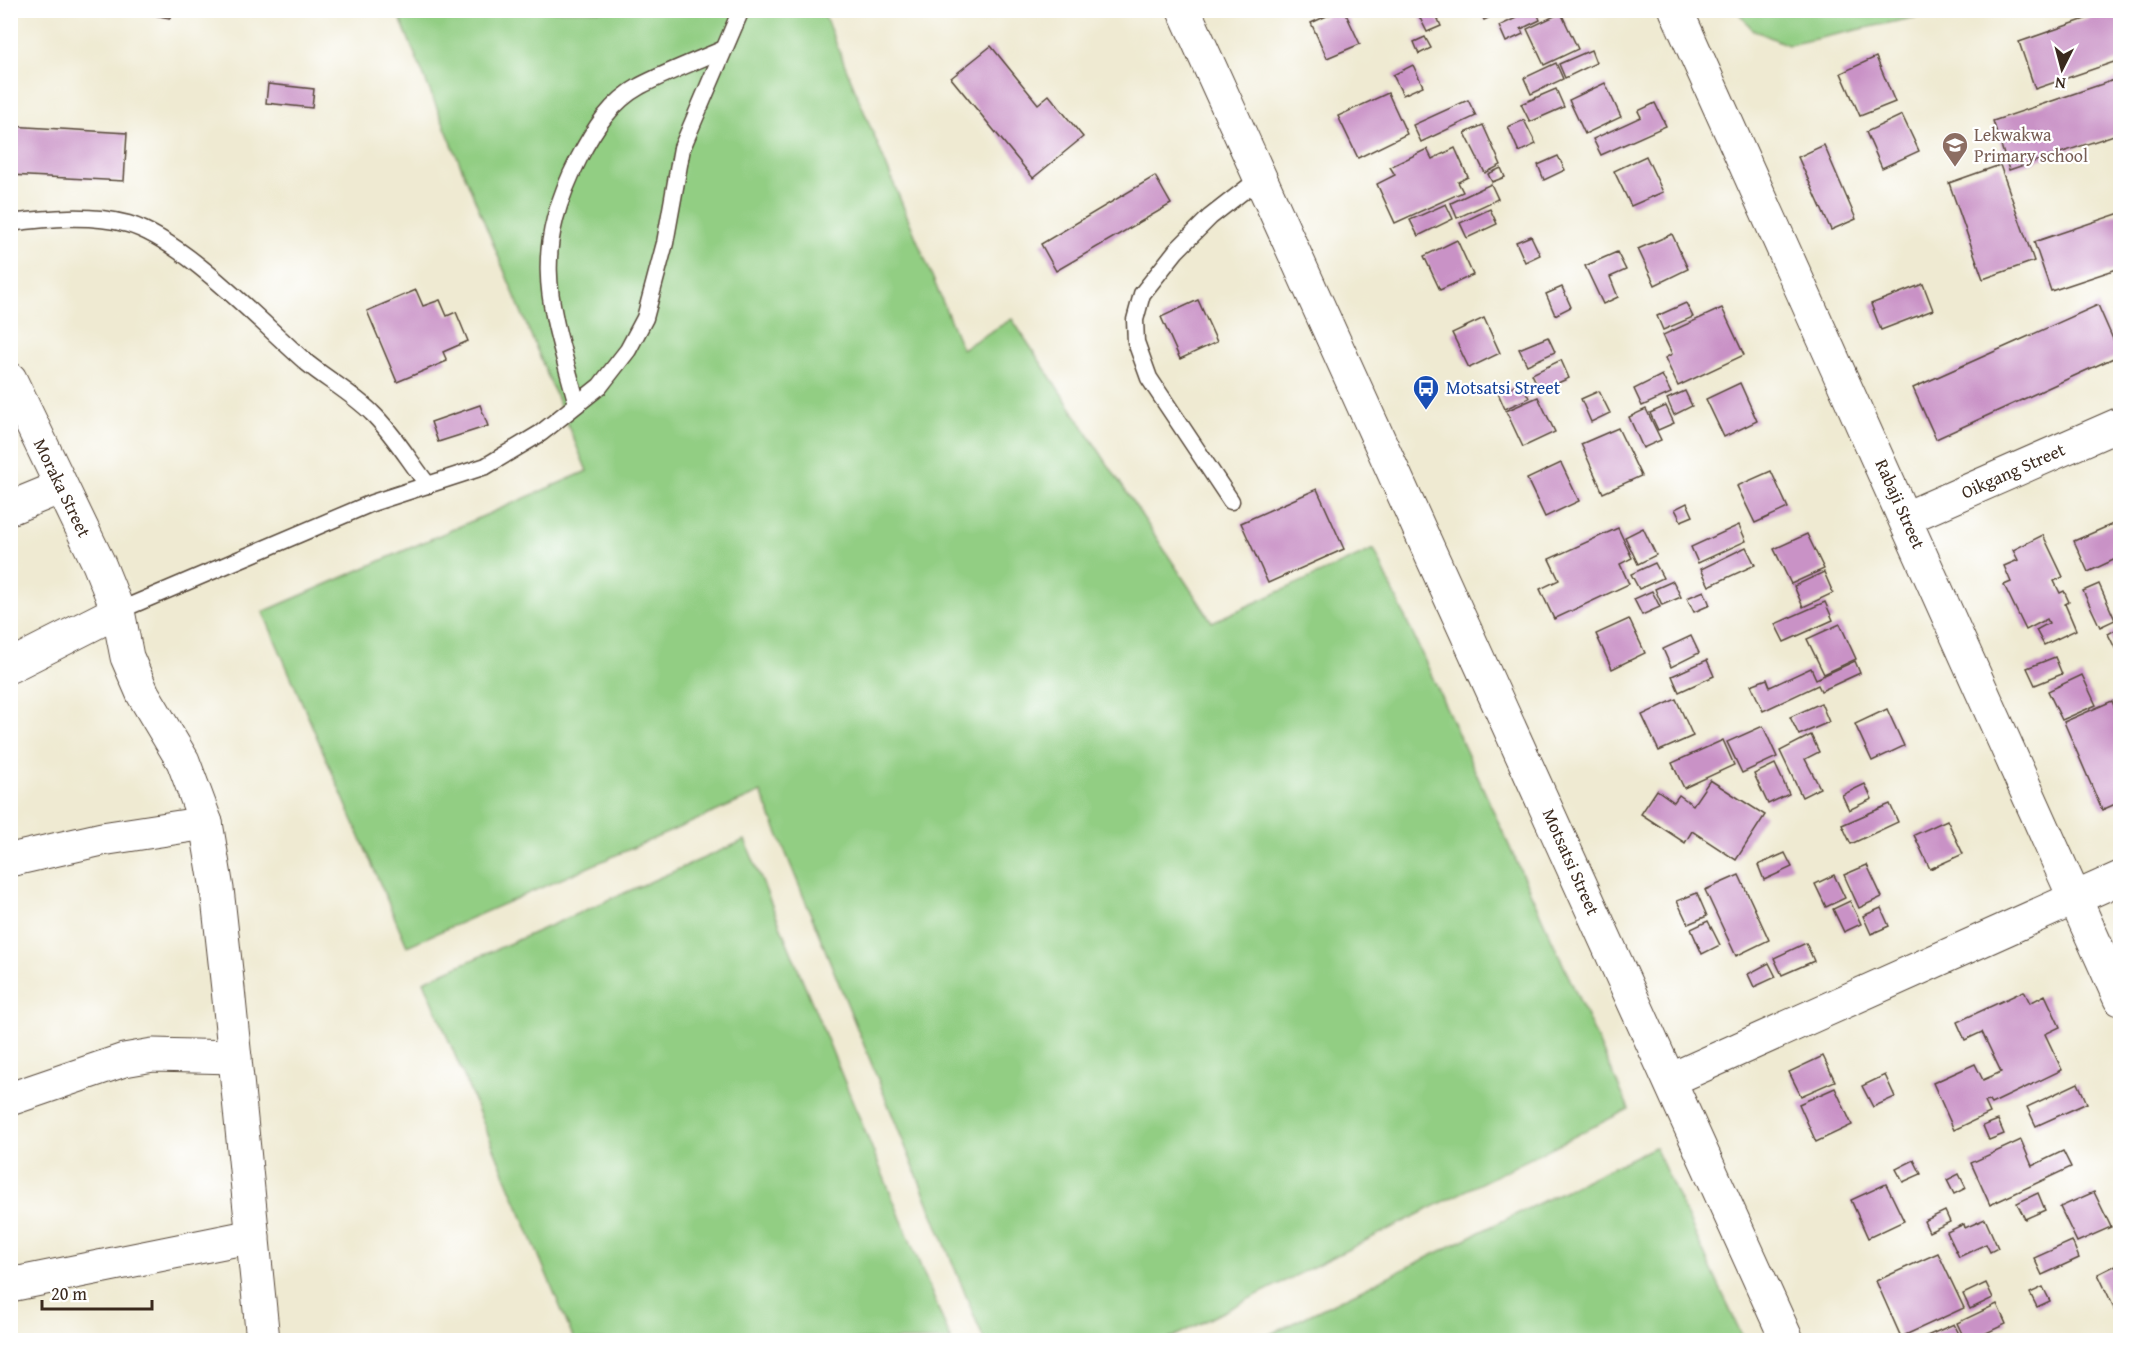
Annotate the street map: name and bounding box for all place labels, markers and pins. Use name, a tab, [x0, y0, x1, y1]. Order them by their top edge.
place label: Lekwakwa Primary school	[1974, 121, 2088, 169]
school or university icon: Lekwakwa Primary school	[1940, 130, 1970, 168]
bus stop icon: Motsatsi Street	[1411, 373, 1441, 411]
place label: Motsatsi Street	[1446, 374, 1561, 401]

